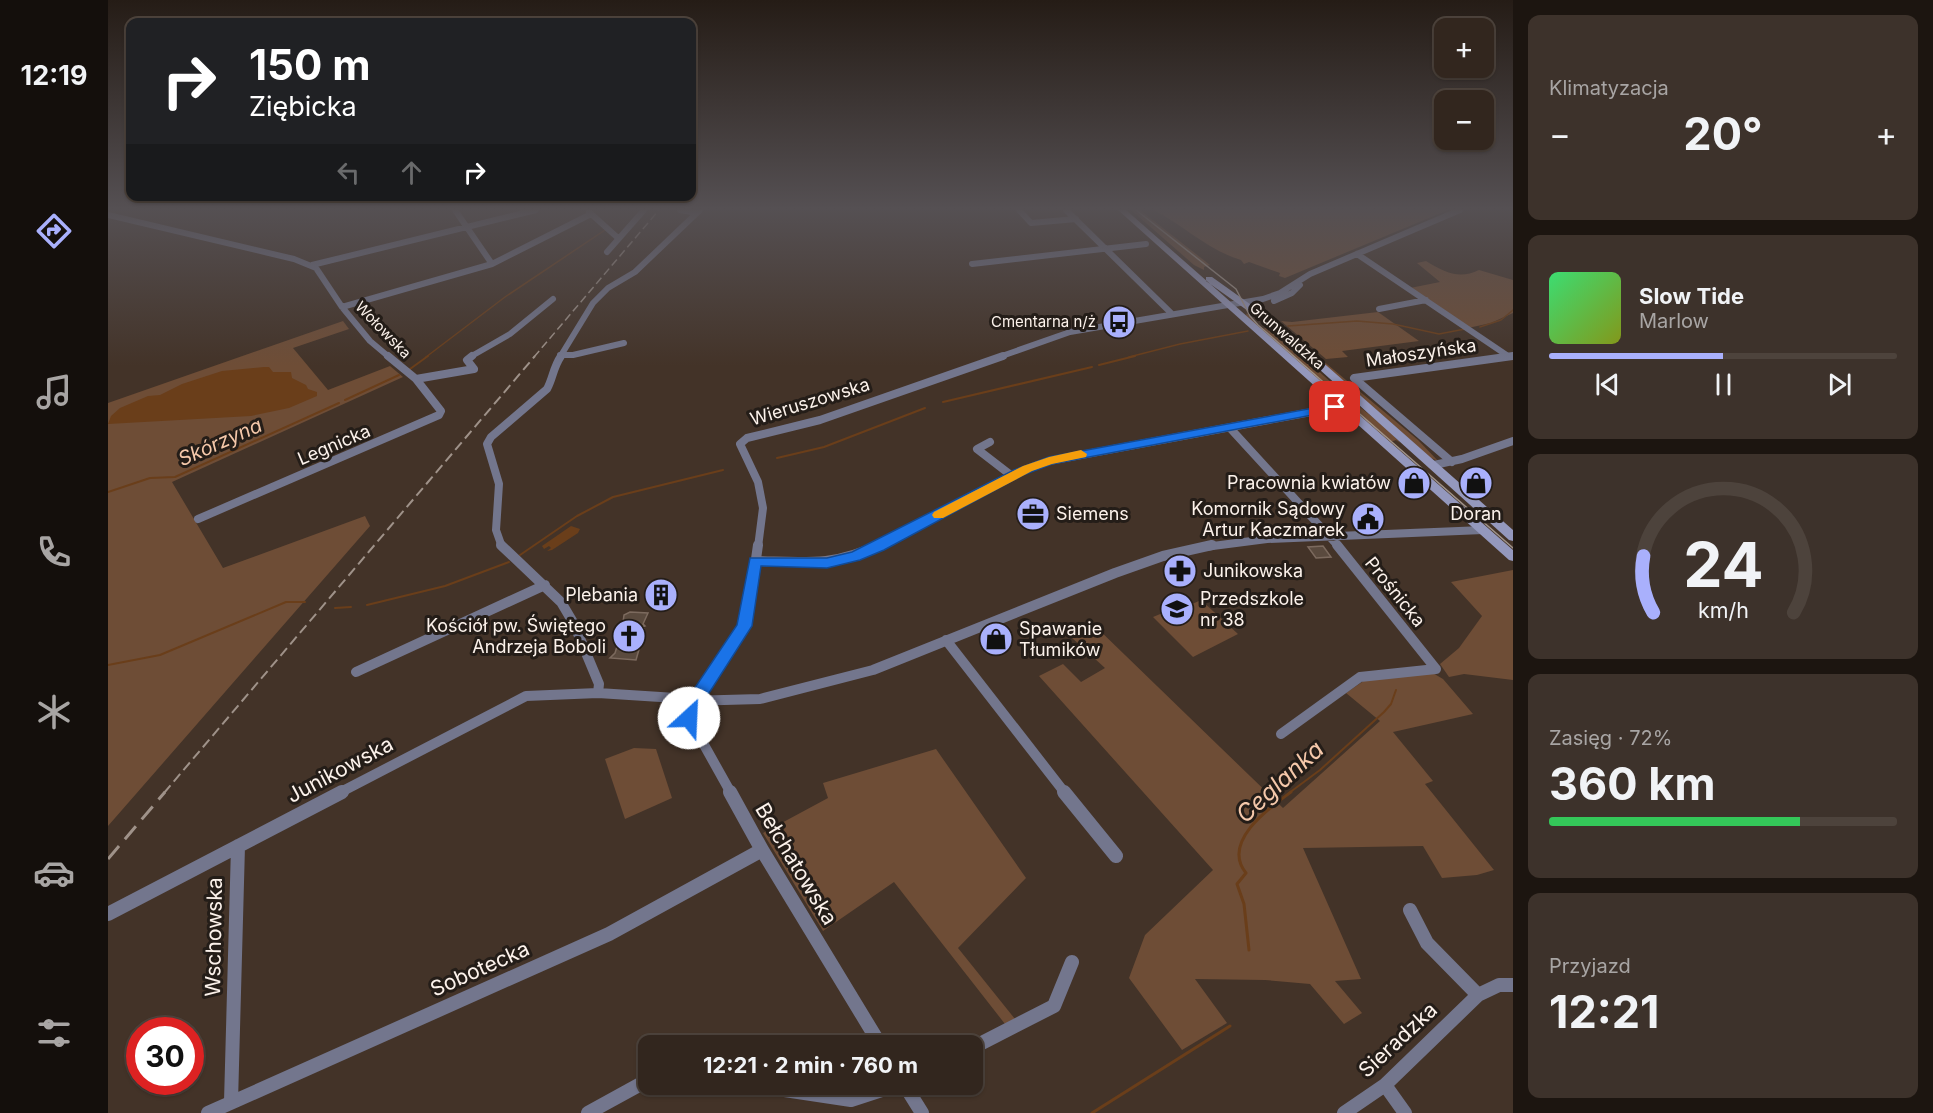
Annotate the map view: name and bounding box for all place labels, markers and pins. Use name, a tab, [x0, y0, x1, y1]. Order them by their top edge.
bus stop icon: Cmentarna n/ż	[1101, 304, 1137, 340]
place label: Cmentarna n/ż	[991, 312, 1096, 331]
pin	[1309, 381, 1360, 432]
shop icon: Pracownia kwiatów	[1396, 465, 1432, 501]
shop icon: Doran	[1458, 465, 1494, 501]
place label: Pracownia kwiatów	[1227, 472, 1391, 493]
office icon: Siemens	[1015, 496, 1051, 532]
place label: Komornik Sądowy Artur Kaczmarek	[1191, 498, 1345, 540]
public building icon: Komornik Sądowy Artur Kaczmarek	[1350, 501, 1386, 537]
place label: Siemens	[1056, 503, 1129, 524]
place label: Doran	[1450, 503, 1502, 524]
pharmacy icon: Junikowska	[1162, 553, 1198, 589]
place label: Junikowska	[1203, 560, 1303, 581]
building icon: Plebania	[643, 577, 679, 613]
place label: Plebania	[565, 584, 638, 605]
place label: Przedszkole nr 38	[1200, 588, 1304, 630]
school or university icon: Przedszkole nr 38	[1159, 591, 1195, 627]
place label: Kościół pw. Świętego Andrzeja Boboli	[426, 614, 606, 657]
church icon: Kościół pw. Świętego Andrzeja Boboli	[611, 618, 647, 654]
place label: Spawanie Tłumików	[1019, 618, 1102, 660]
shop icon: Spawanie Tłumików	[978, 621, 1014, 657]

